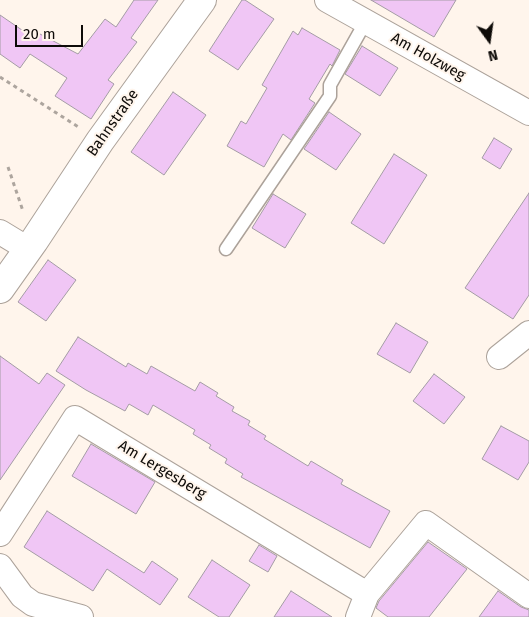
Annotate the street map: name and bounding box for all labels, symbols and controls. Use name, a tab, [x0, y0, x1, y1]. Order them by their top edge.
scale bar	[18, 15, 85, 47]
north arrow	[464, 15, 514, 65]
text: 20 m	[23, 25, 56, 43]
street label: Am Holzweg	[388, 29, 468, 85]
text: N	[486, 46, 499, 64]
street label: Bahnstraße	[83, 86, 143, 160]
street label: Am Lergesberg	[115, 437, 209, 503]

